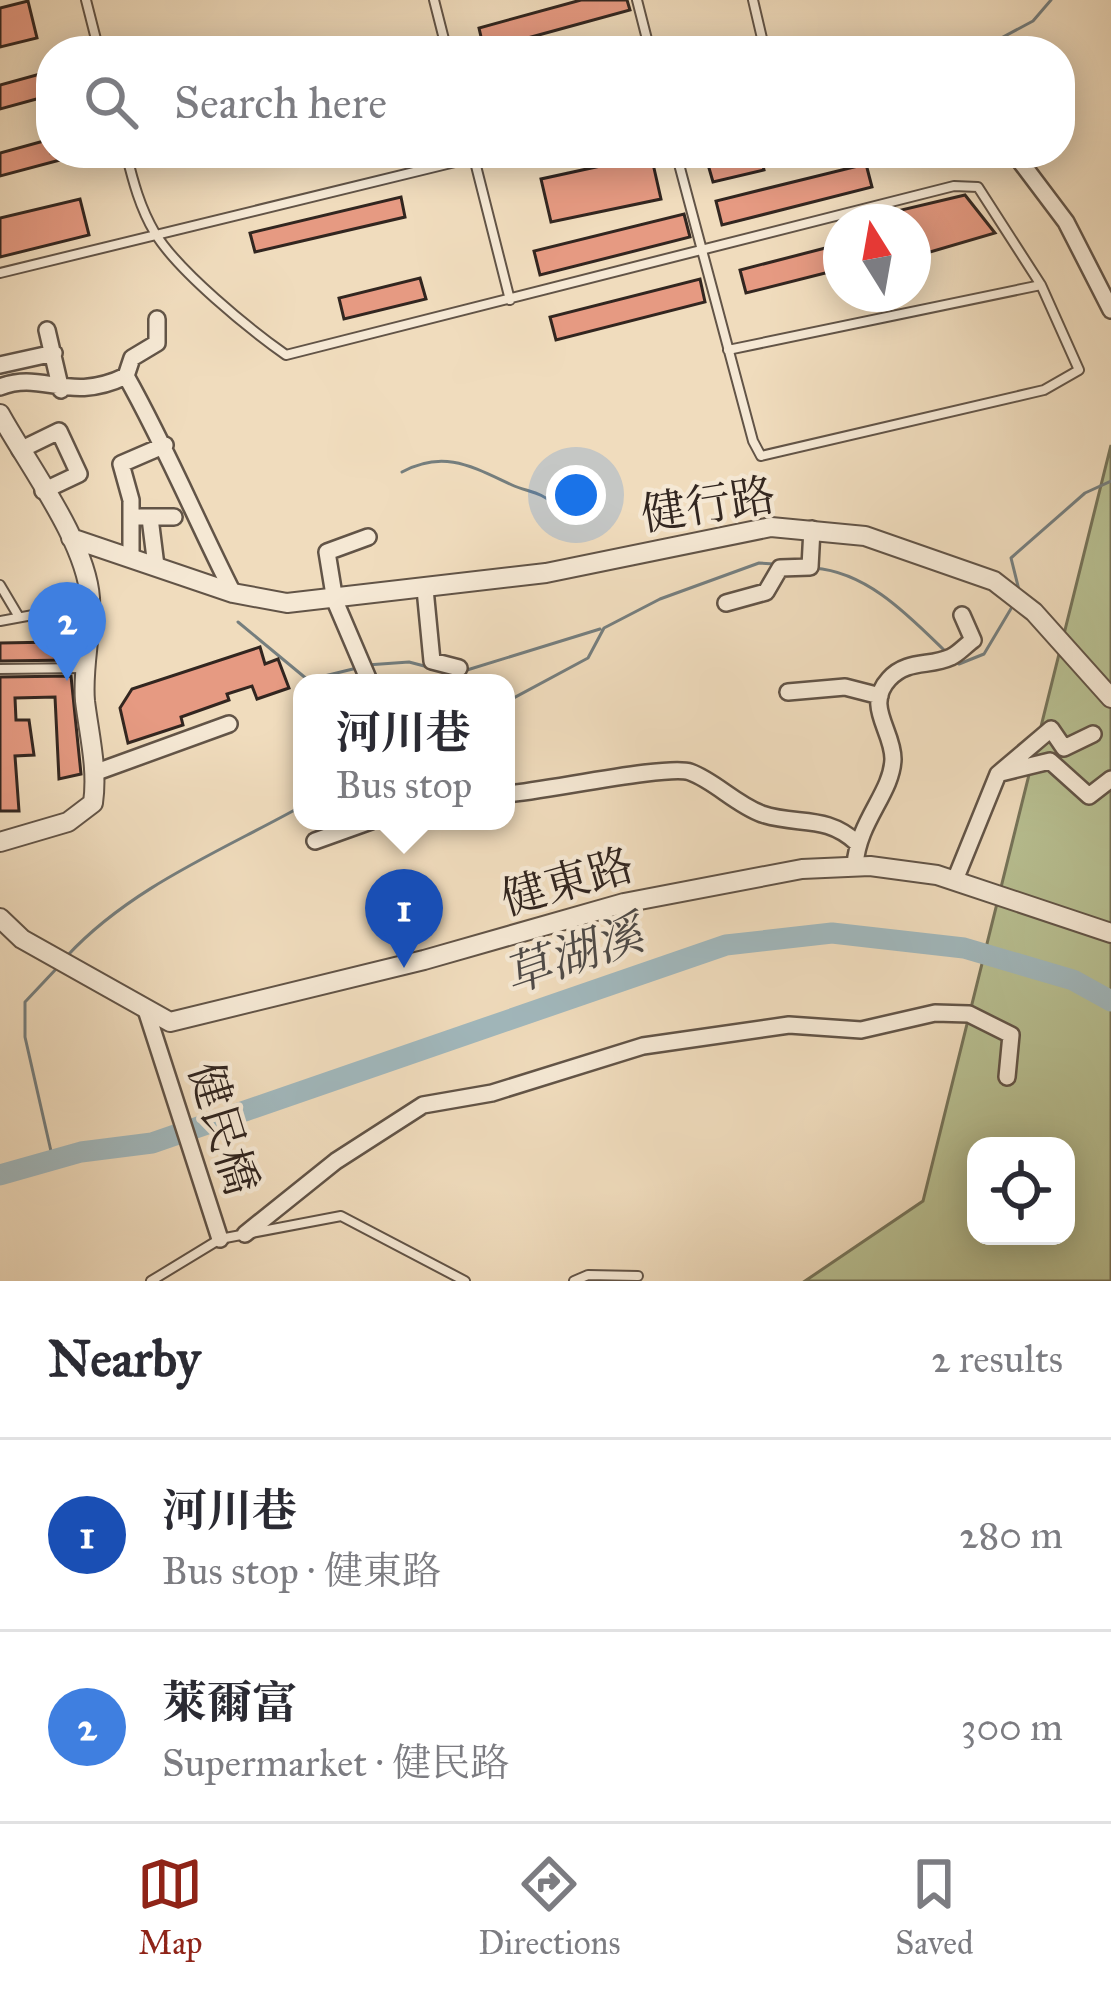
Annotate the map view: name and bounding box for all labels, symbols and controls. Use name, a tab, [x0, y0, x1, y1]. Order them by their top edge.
search box	[36, 36, 1075, 168]
icon: search	[78, 69, 144, 135]
text: Search here	[174, 75, 387, 130]
north arrow	[823, 204, 931, 312]
your location	[546, 465, 606, 525]
street label: 健行路	[637, 467, 779, 542]
pin: 2	[28, 582, 106, 681]
popup	[293, 674, 515, 830]
text: 河川巷	[336, 705, 471, 760]
text: Bus stop	[336, 761, 472, 809]
street label: 健東路	[495, 836, 640, 927]
pin: 1	[365, 869, 443, 968]
water label: 草湖溪	[495, 902, 656, 1006]
street label: 健民橋	[177, 1056, 270, 1201]
map controls	[967, 1137, 1075, 1245]
button: locate	[967, 1137, 1075, 1245]
text: Nearby	[48, 1328, 200, 1390]
text: 2 results	[931, 1335, 1063, 1383]
text: 河川巷	[162, 1483, 297, 1538]
text: 1	[79, 1511, 95, 1559]
text: 280 m	[959, 1511, 1063, 1559]
text: Bus stop · 健東路	[162, 1547, 441, 1595]
text: 萊爾富	[162, 1675, 297, 1730]
text: 2	[77, 1703, 97, 1751]
text: 300 m	[961, 1703, 1063, 1751]
text: Supermarket · 健民路	[162, 1739, 509, 1787]
tab: Map	[137, 1851, 203, 1963]
tab: Directions	[478, 1851, 620, 1963]
tab: Saved	[895, 1851, 974, 1963]

